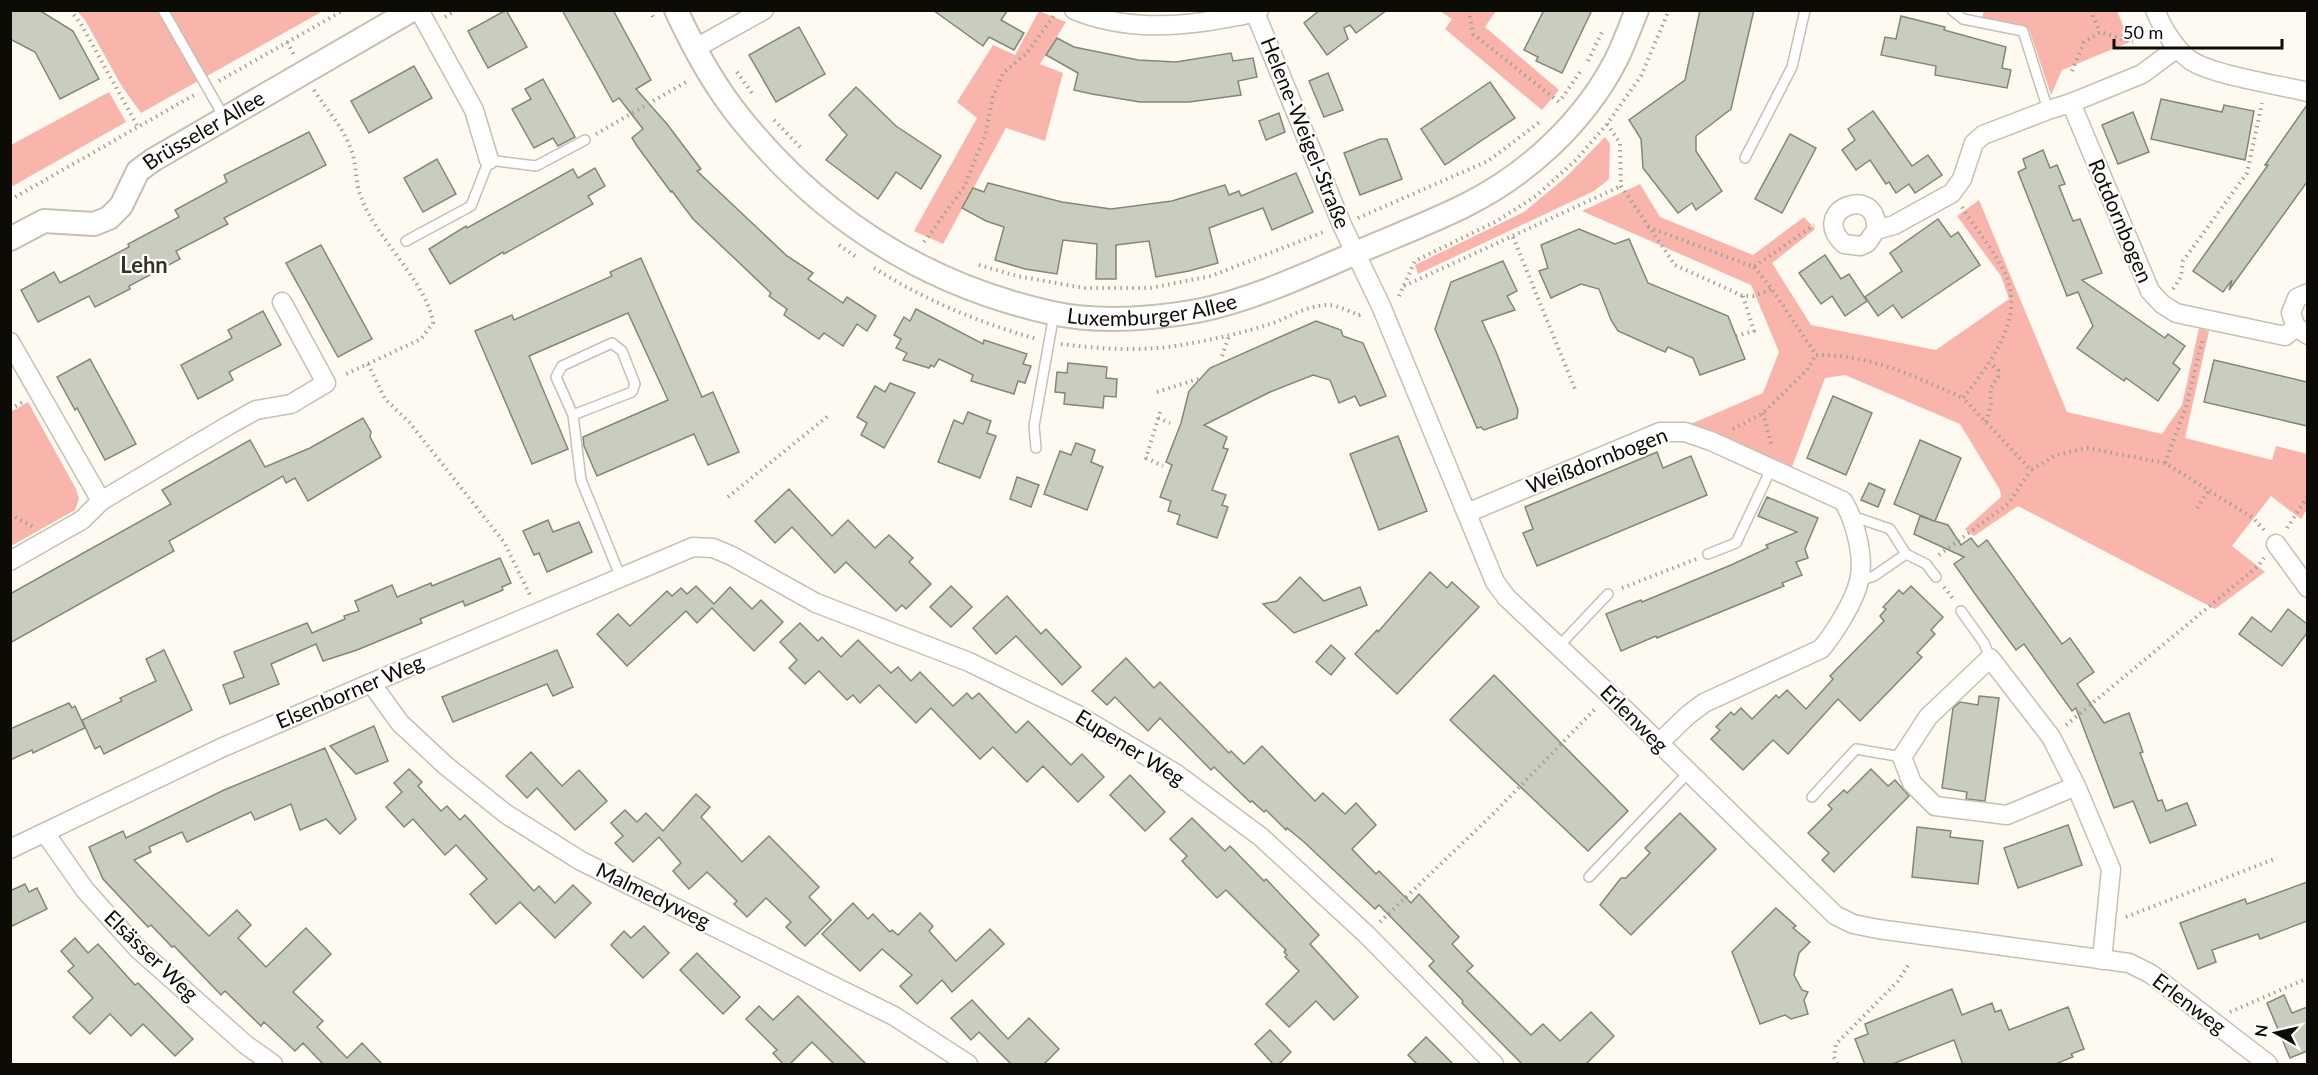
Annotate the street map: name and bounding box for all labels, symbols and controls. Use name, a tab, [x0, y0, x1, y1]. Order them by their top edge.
scale bar	[2114, 12, 2282, 50]
text: 50 m	[2123, 21, 2163, 43]
street label: Helene-Weigel-Straße	[1257, 33, 1356, 232]
street label: Brüsseler Allee	[137, 84, 268, 174]
street label: Rotdornbogen	[2084, 155, 2159, 286]
district label: Lehn	[120, 251, 168, 278]
street label: Luxemburger Allee	[1066, 287, 1240, 330]
street label: Weißdornbogen	[1522, 421, 1671, 498]
street label: Elsenborner Weg	[272, 648, 427, 733]
street label: Erlenweg	[1596, 679, 1674, 757]
street label: Eupener Weg	[1072, 703, 1190, 790]
street label: Malmedyweg	[593, 856, 715, 933]
street label: Elsässer Weg	[100, 904, 204, 1006]
street label: Erlenweg	[2148, 967, 2232, 1039]
north arrow	[2246, 1003, 2306, 1063]
text: N	[2250, 1023, 2271, 1038]

